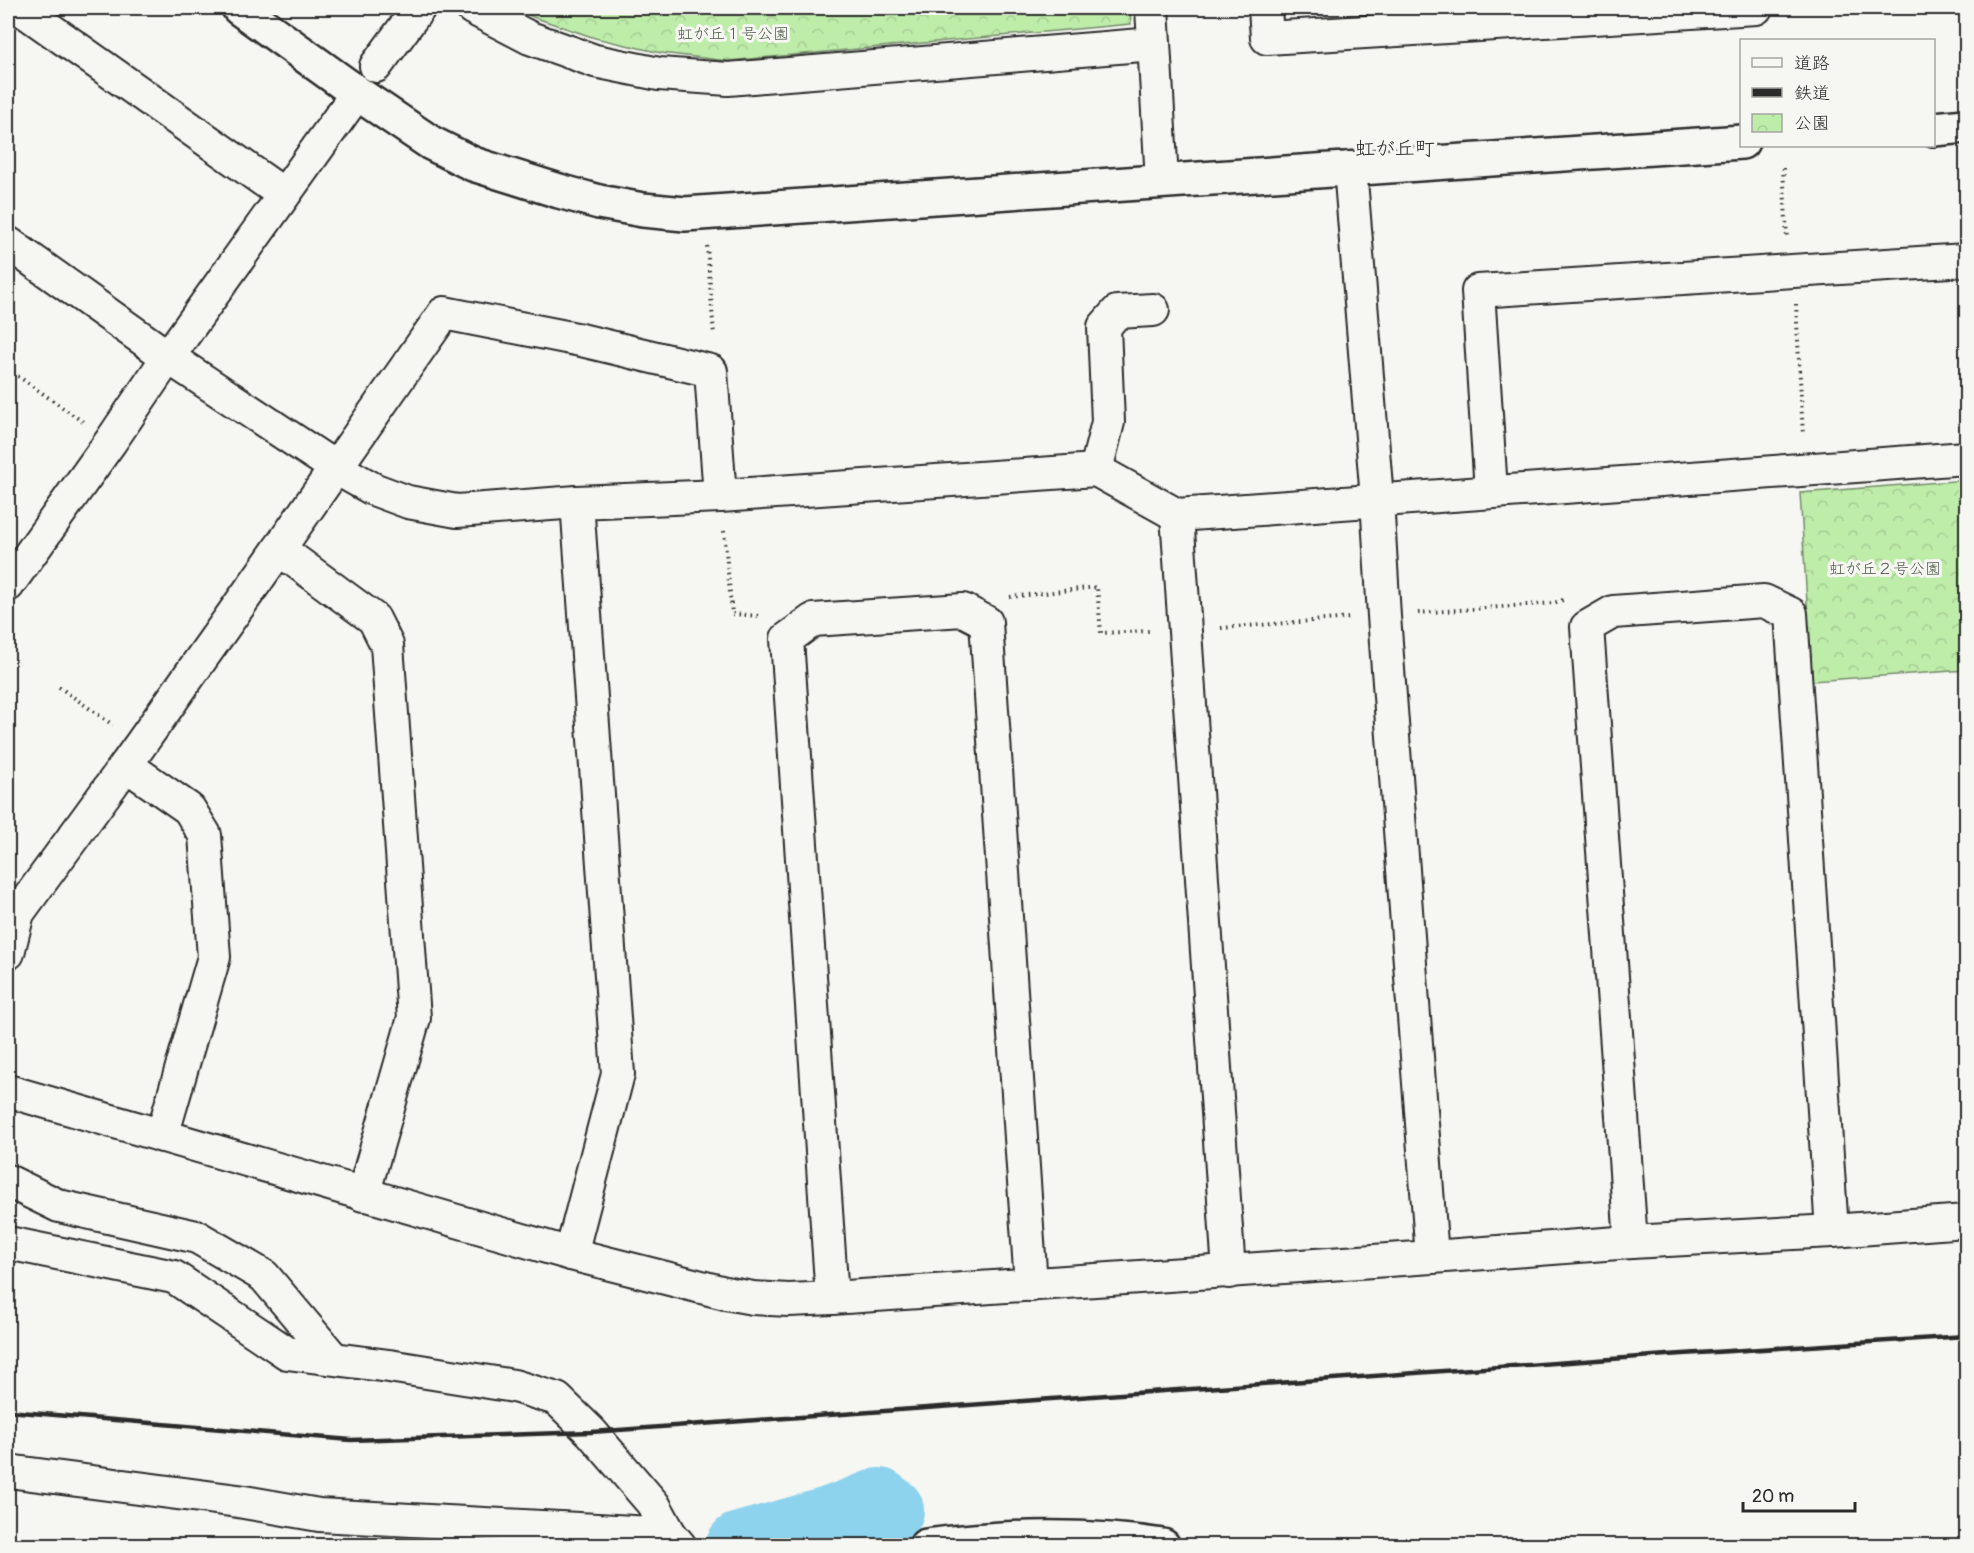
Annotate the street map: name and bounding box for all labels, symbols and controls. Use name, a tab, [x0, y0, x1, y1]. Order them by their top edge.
park label: 虹が丘１号公園	[677, 24, 789, 44]
legend	[1740, 39, 1935, 147]
text: 道路	[1794, 52, 1830, 75]
text: 鉄道	[1794, 82, 1830, 105]
text: 公園	[1794, 112, 1830, 135]
district label: 虹が丘町	[1355, 136, 1435, 161]
park label: 虹が丘２号公園	[1829, 559, 1941, 579]
scale bar	[1743, 1475, 1856, 1513]
text: 20 m	[1752, 1485, 1794, 1508]

